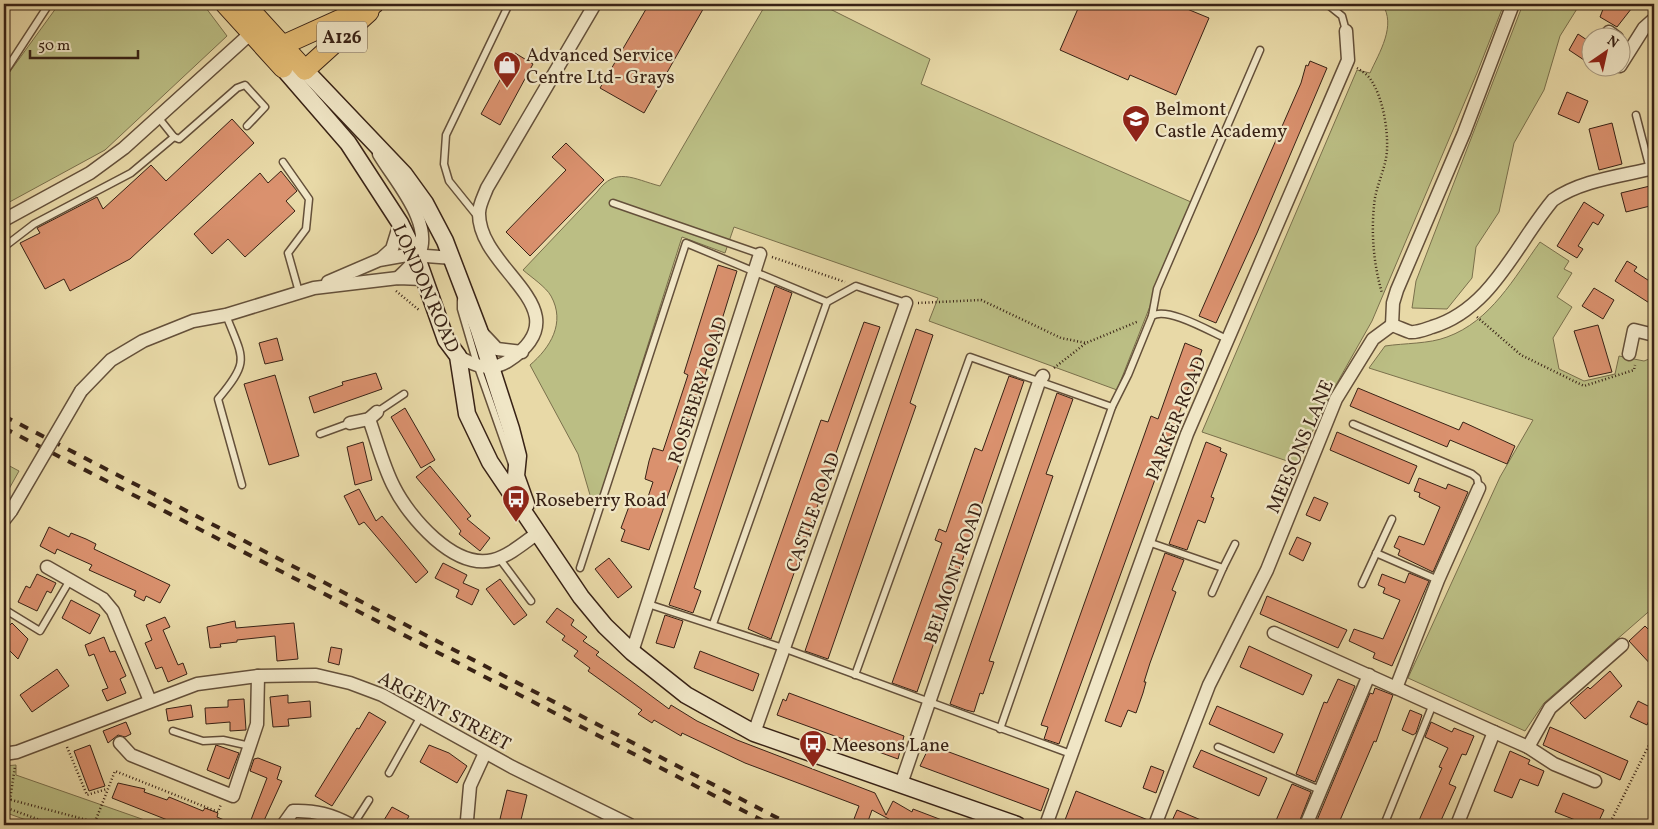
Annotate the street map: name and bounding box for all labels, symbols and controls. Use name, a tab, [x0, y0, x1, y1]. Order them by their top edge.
road number: A126	[317, 22, 367, 52]
scale bar	[30, 28, 138, 60]
north arrow	[1580, 28, 1630, 78]
text: N	[1603, 32, 1622, 53]
text: 50 m	[38, 36, 70, 57]
place label: Advanced Service Centre Ltd- Grays	[526, 43, 675, 91]
shop icon: Advanced Service Centre Ltd- Grays	[492, 50, 522, 89]
place label: Belmont Castle Academy	[1155, 97, 1287, 145]
school or university icon: Belmont Castle Academy	[1121, 104, 1151, 143]
street label: LONDON ROAD	[385, 220, 465, 357]
street label: ROSEBERY ROAD	[663, 314, 735, 467]
street label: PARKER ROAD	[1140, 353, 1214, 484]
street label: MEESONS LANE	[1261, 376, 1341, 518]
street label: CASTLE ROAD	[780, 449, 848, 576]
bus stop icon: Roseberry Road	[501, 484, 531, 523]
place label: Roseberry Road	[535, 488, 667, 514]
street label: BELMONT ROAD	[919, 499, 991, 648]
street label: ARGENT STREET	[373, 666, 515, 758]
bus stop icon: Meesons Lane	[798, 729, 828, 768]
place label: Meesons Lane	[832, 733, 949, 759]

